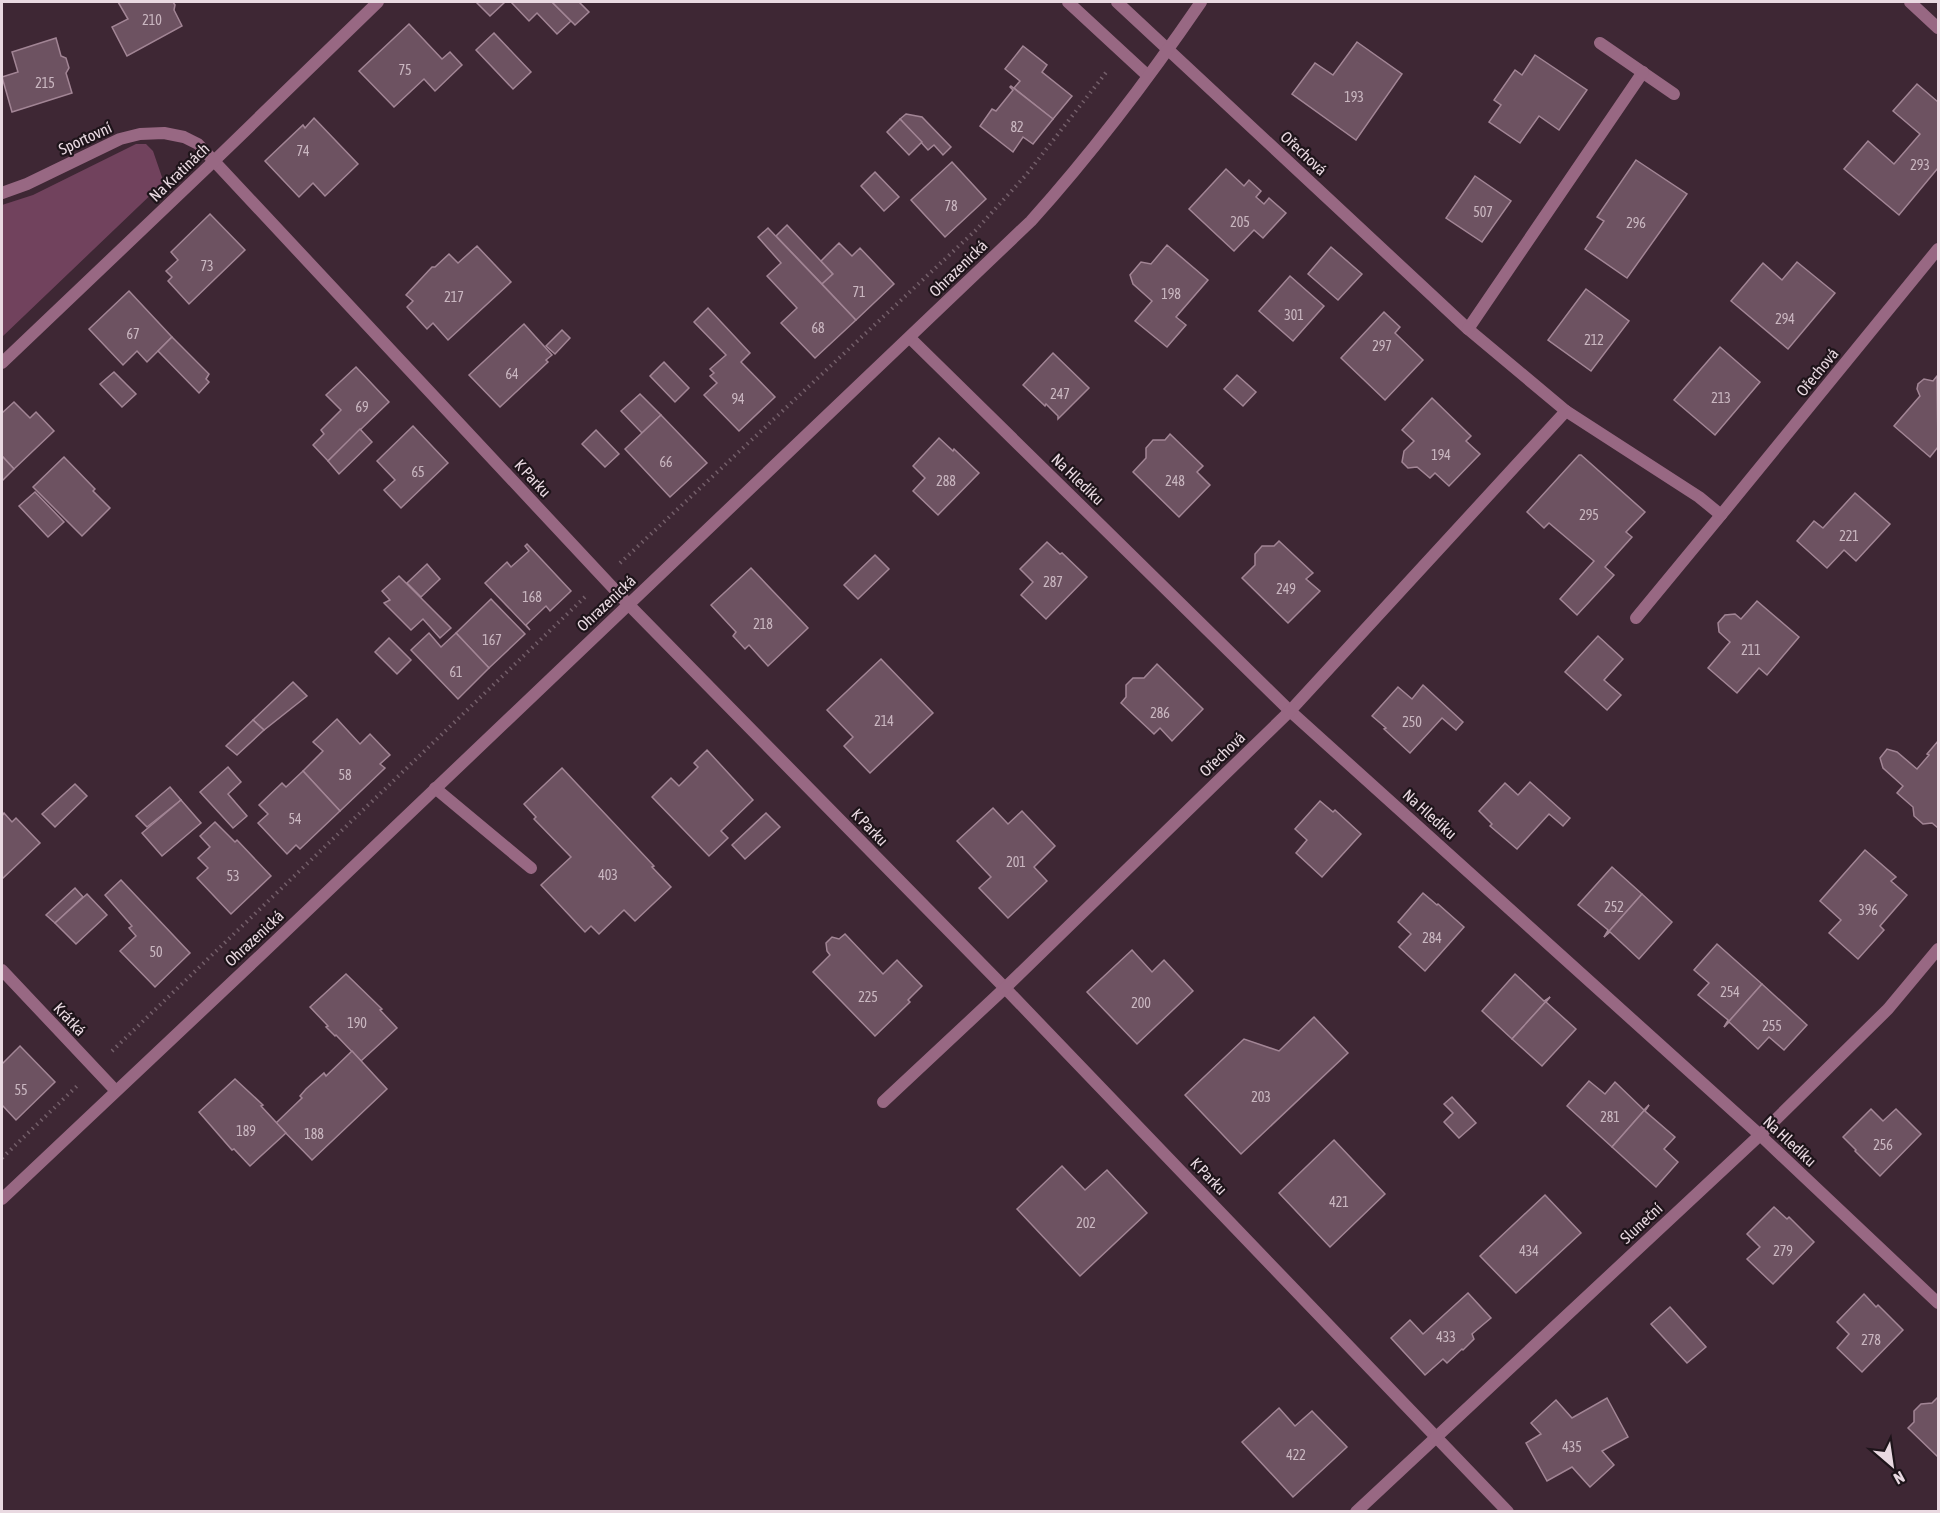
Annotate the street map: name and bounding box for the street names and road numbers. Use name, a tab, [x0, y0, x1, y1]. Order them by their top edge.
street label: Sportovní	[56, 118, 115, 159]
street label: Ořechová	[1277, 127, 1331, 179]
street label: Na Kratinách	[145, 139, 213, 205]
street label: Ohrazenická	[925, 236, 991, 300]
street label: Ořechová	[1792, 345, 1842, 399]
street label: Na Hledíku	[1048, 450, 1108, 508]
street label: K Parku	[511, 456, 555, 500]
street label: Ohrazenická	[573, 571, 639, 635]
street label: Ořechová	[1196, 728, 1248, 780]
street label: Na Hledíku	[1400, 785, 1460, 843]
street label: K Parku	[848, 805, 892, 849]
street label: Ohrazenická	[221, 906, 287, 970]
street label: Krátká	[50, 999, 90, 1039]
street label: Na Hledíku	[1760, 1112, 1820, 1170]
street label: K Parku	[1187, 1154, 1231, 1198]
street label: Sluneční	[1616, 1199, 1666, 1247]

